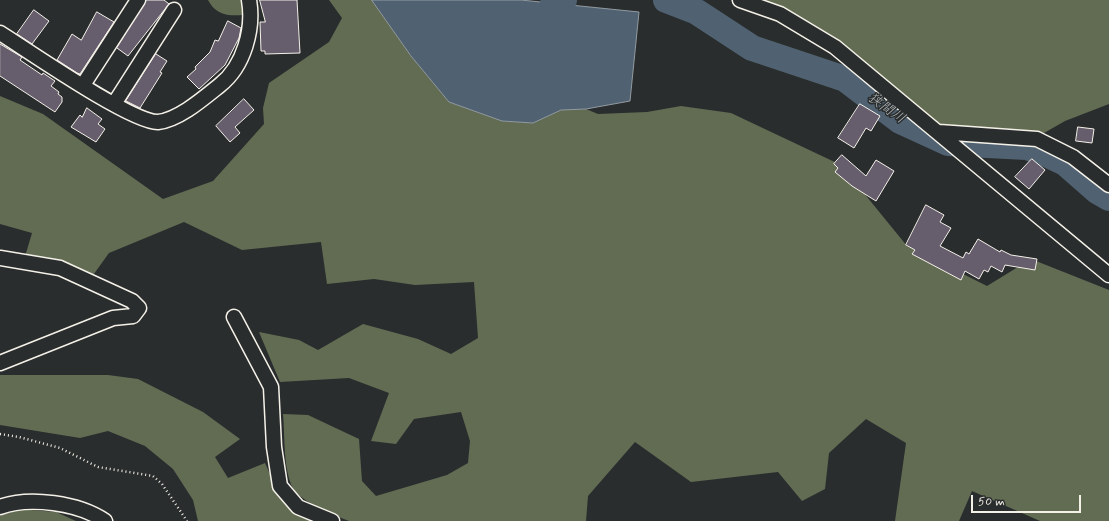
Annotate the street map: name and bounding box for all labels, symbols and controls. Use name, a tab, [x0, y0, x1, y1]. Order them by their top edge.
water label: 狭間川	[864, 90, 908, 128]
scale bar	[973, 487, 1083, 513]
text: 50 m	[978, 494, 1005, 510]

